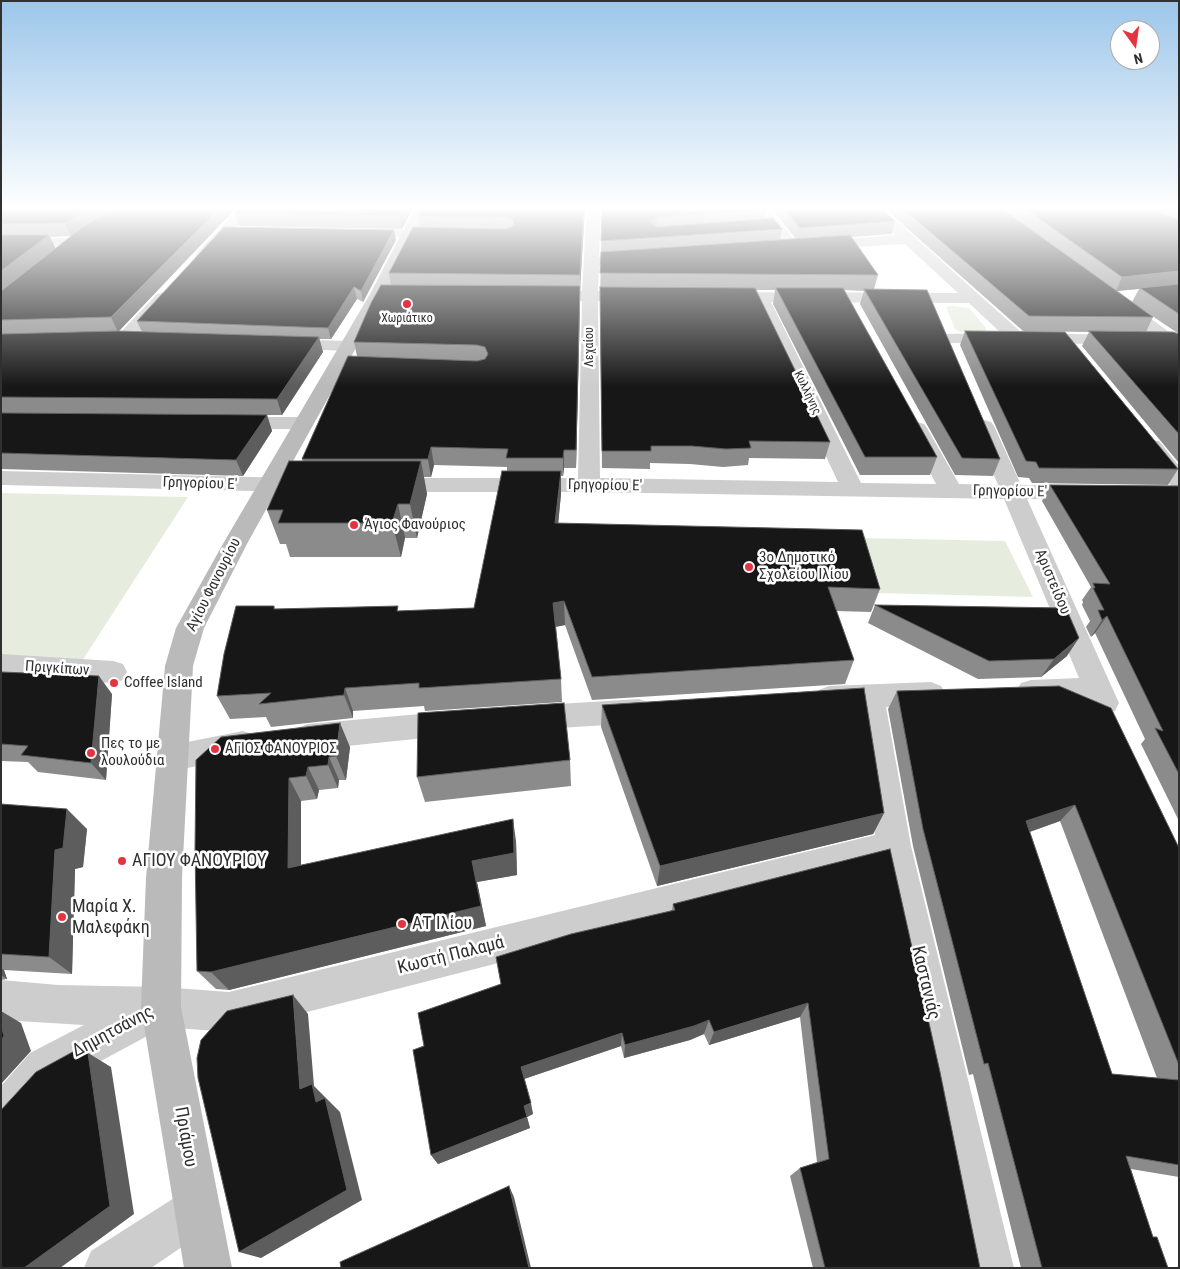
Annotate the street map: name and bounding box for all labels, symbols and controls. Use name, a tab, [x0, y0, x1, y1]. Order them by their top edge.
north arrow	[1110, 20, 1160, 70]
text: N	[1132, 50, 1144, 67]
marker: Χωριάτικο	[401, 298, 413, 310]
place label: Χωριάτικο	[381, 312, 433, 326]
street label: Λεχαίου	[583, 327, 597, 367]
street label: Κυλλήνης	[790, 369, 824, 417]
street label: Γρηγορίου Ε'	[162, 474, 238, 494]
street label: Γρηγορίου Ε'	[568, 476, 642, 496]
street label: Γρηγορίου Ε'	[973, 482, 1047, 502]
place label: Άγιος Φανούριος	[364, 516, 466, 534]
marker: Άγιος Φανούριος	[348, 519, 360, 531]
street label: Αγίου Φανουρίου	[183, 535, 245, 635]
street label: Αριστείδου	[1030, 547, 1074, 617]
place label: 3ο Δημοτικό Σχολείου Ιλίου	[759, 549, 849, 584]
marker: 3ο Δημοτικό Σχολείου Ιλίου	[743, 561, 755, 573]
street label: Πριγκίπων	[24, 658, 90, 680]
place label: Coffee Island	[124, 674, 203, 692]
marker: Coffee Island	[108, 677, 120, 689]
place label: Πες το με λουλούδια	[101, 735, 164, 770]
place label: ΑΓΙΟΣ ΦΑΝΟΥΡΙΟΣ	[225, 740, 337, 758]
marker: ΑΓΙΟΣ ΦΑΝΟΥΡΙΟΣ	[209, 743, 221, 755]
marker: Πες το με λουλούδια	[85, 747, 97, 759]
place label: ΑΓΙΟΥ ΦΑΝΟΥΡΙΟΥ	[132, 850, 266, 872]
marker: ΑΓΙΟΥ ΦΑΝΟΥΡΙΟΥ	[116, 855, 128, 867]
place label: Μαρία Χ. Μαλεφάκη	[72, 896, 150, 939]
marker: Μαρία Χ. Μαλεφάκη	[56, 911, 68, 923]
place label: ΑΤ Ιλίου	[412, 913, 472, 935]
marker: ΑΤ Ιλίου	[396, 918, 408, 930]
street label: Κωστή Παλαμά	[396, 932, 506, 980]
street label: Καστανιάς	[906, 944, 944, 1022]
street label: Δημητσάνης	[69, 1002, 157, 1062]
street label: Πριάμου	[169, 1105, 201, 1169]

